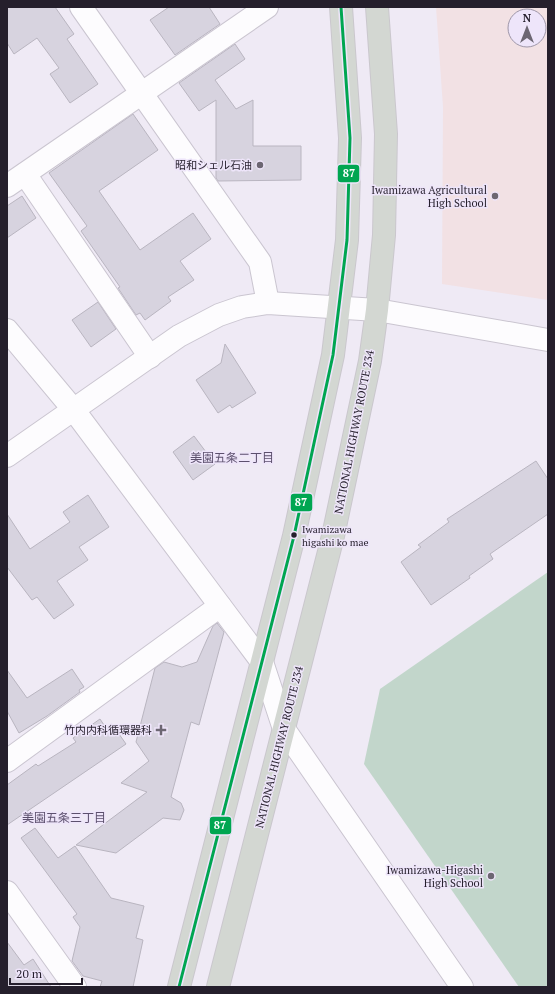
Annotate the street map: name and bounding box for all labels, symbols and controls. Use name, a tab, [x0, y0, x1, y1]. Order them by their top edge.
north arrow	[507, 8, 547, 48]
text: N	[523, 11, 532, 25]
place label: 昭和シェル石油	[175, 158, 252, 172]
marker: 昭和シェル石油	[255, 160, 265, 170]
line badge: 87	[337, 164, 360, 183]
text: 87	[343, 166, 355, 180]
place label: Iwamizawa Agricultural High School	[371, 183, 487, 210]
marker: Iwamizawa Agricultural High School	[490, 191, 500, 201]
street label: NATIONAL HIGHWAY ROUTE 234	[331, 349, 377, 515]
district label: 美園五条二丁目	[190, 450, 274, 465]
line badge: 87	[290, 493, 313, 512]
text: 87	[295, 495, 307, 509]
place label: Iwamizawa higashi ko mae	[302, 523, 369, 549]
marker: Iwamizawa higashi ko mae	[289, 530, 299, 540]
street label: NATIONAL HIGHWAY ROUTE 234	[252, 664, 306, 829]
place label: 竹内内科循環器科	[64, 723, 152, 737]
marker: 竹内内科循環器科	[155, 724, 167, 736]
district label: 美園五条三丁目	[22, 810, 106, 825]
line badge: 87	[209, 816, 232, 835]
text: 87	[214, 818, 226, 832]
place label: Iwamizawa-Higashi High School	[386, 863, 483, 890]
marker: Iwamizawa-Higashi High School	[486, 871, 496, 881]
scale bar	[10, 960, 82, 986]
text: 20 m	[16, 966, 43, 981]

